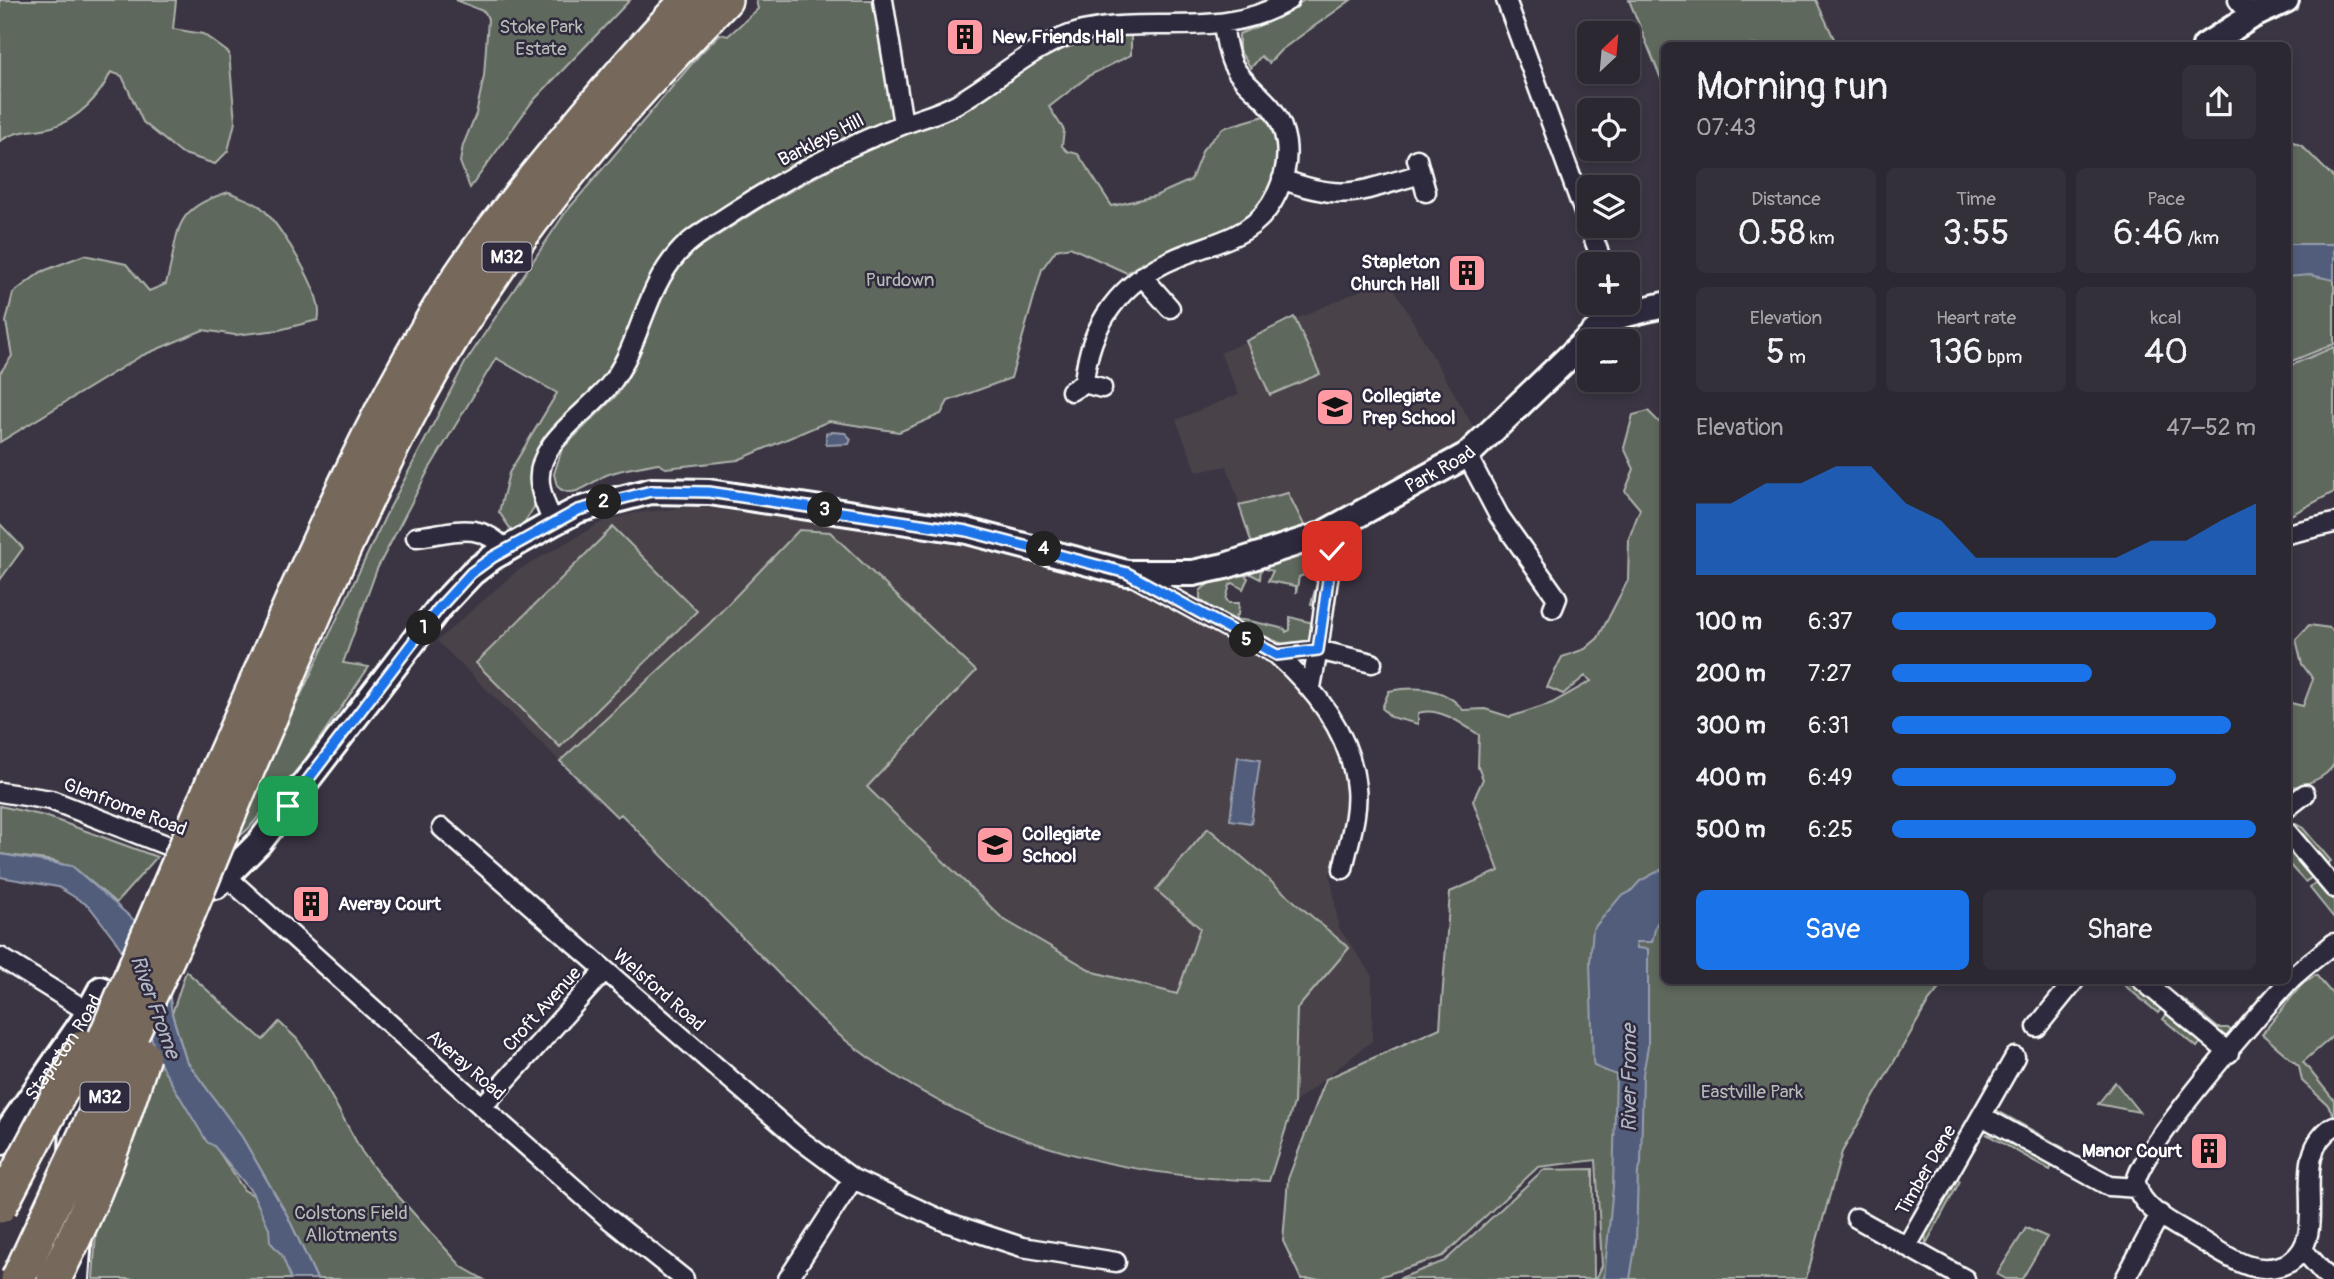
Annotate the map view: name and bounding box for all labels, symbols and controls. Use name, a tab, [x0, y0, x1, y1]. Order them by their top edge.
park label: Stoke Park Estate	[499, 15, 583, 61]
building icon: New Friends Hall	[944, 16, 986, 58]
north arrow	[1577, 21, 1640, 84]
map controls	[1577, 21, 1640, 392]
place label: New Friends Hall	[992, 25, 1124, 49]
text: Morning run	[1696, 63, 1888, 111]
button: share	[2182, 65, 2256, 139]
button: locate	[1577, 98, 1640, 161]
street label: Barkleys Hill	[774, 108, 868, 172]
text: 07:43	[1696, 113, 1756, 142]
button: layers	[1577, 175, 1640, 238]
text: Distance	[1751, 187, 1821, 211]
text: Time	[1956, 187, 1996, 211]
text: Pace	[2147, 187, 2185, 211]
text: 0.58	[1737, 211, 1806, 255]
text: 3:55	[1943, 211, 2009, 255]
text: 6:46	[2113, 211, 2183, 255]
text: km	[1806, 226, 1835, 250]
text: /km	[2183, 226, 2219, 250]
road number: M32	[482, 243, 532, 272]
place label: Stapleton Church Hall	[1350, 250, 1440, 296]
building icon: Stapleton Church Hall	[1446, 252, 1488, 294]
button: +	[1577, 252, 1640, 315]
park label: Purdown	[866, 268, 934, 292]
text: Elevation	[1750, 306, 1822, 330]
text: Heart rate	[1936, 306, 2016, 330]
text: kcal	[2151, 306, 2181, 330]
button: −	[1577, 329, 1640, 392]
text: 5	[1766, 330, 1785, 374]
text: 136	[1930, 330, 1983, 374]
text: 40	[2144, 330, 2188, 374]
text: m	[1785, 345, 1806, 369]
text: bpm	[1983, 345, 2022, 369]
place label: Collegiate Prep School	[1362, 384, 1456, 430]
school or university icon: Collegiate Prep School	[1314, 386, 1356, 428]
text: Elevation	[1696, 413, 1784, 442]
text: 47–52 m	[2166, 413, 2256, 442]
street label: Park Road	[1401, 441, 1481, 499]
pin: 2	[586, 484, 622, 520]
text: 2	[598, 489, 609, 513]
pin: 3	[808, 492, 842, 528]
text: 3	[819, 497, 830, 521]
pin	[1302, 521, 1362, 581]
pin: 4	[1026, 532, 1062, 566]
icon: check	[1313, 532, 1351, 570]
text: 4	[1038, 536, 1049, 560]
text: 100 m	[1696, 607, 1762, 636]
text: 6:37	[1808, 607, 1853, 636]
pin: 1	[406, 610, 442, 646]
text: 1	[420, 615, 427, 639]
pin: 5	[1230, 622, 1264, 658]
text: 5	[1241, 627, 1252, 651]
text: 200 m	[1696, 659, 1766, 688]
text: 7:27	[1808, 659, 1851, 688]
text: 300 m	[1696, 711, 1766, 740]
text: 6:31	[1808, 711, 1849, 740]
text: 400 m	[1696, 763, 1766, 792]
text: 6:49	[1808, 763, 1853, 792]
street label: Glenfrome Road	[60, 772, 190, 842]
pin	[258, 776, 318, 836]
icon: arrive	[269, 787, 307, 825]
text: 500 m	[1696, 815, 1765, 844]
text: 6:25	[1808, 815, 1853, 844]
place label: Collegiate School	[1022, 822, 1101, 868]
school or university icon: Collegiate School	[974, 824, 1016, 866]
building icon: Averay Court	[290, 883, 332, 925]
button: Save	[1696, 890, 1969, 970]
button: Share	[1983, 890, 2256, 970]
place label: Averay Court	[338, 892, 442, 916]
street label: Welsford Road	[608, 943, 710, 1037]
water label: River Frome	[124, 952, 187, 1065]
street label: Croft Avenue	[498, 961, 587, 1057]
street label: Stapleton Road	[20, 990, 108, 1105]
water label: River Frome	[1616, 1021, 1643, 1132]
street label: Averay Road	[422, 1024, 510, 1106]
park label: Eastville Park	[1701, 1080, 1803, 1104]
road number: M32	[80, 1082, 130, 1112]
street label: Timber Dene	[1890, 1120, 1962, 1220]
building icon: Manor Court	[2188, 1130, 2230, 1172]
place label: Manor Court	[2082, 1139, 2183, 1163]
park label: Colstons Field Allotments	[294, 1201, 408, 1247]

